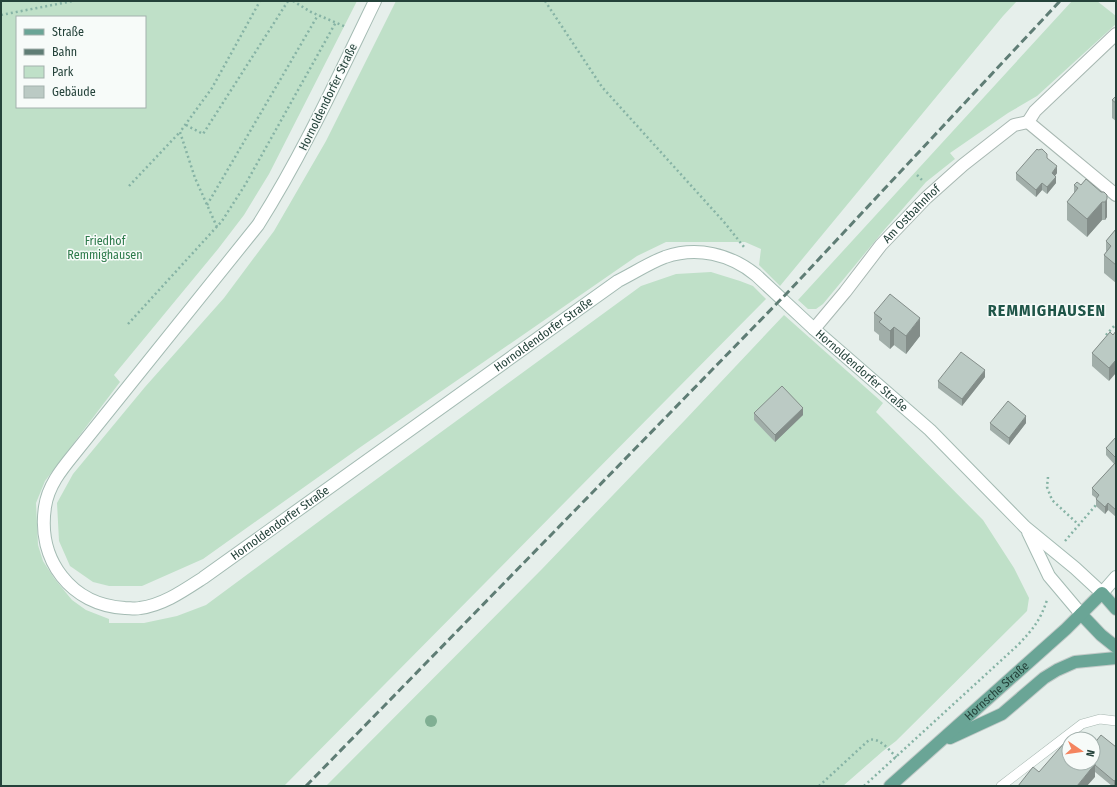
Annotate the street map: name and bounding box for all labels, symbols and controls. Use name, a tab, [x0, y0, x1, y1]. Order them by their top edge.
legend	[16, 16, 146, 108]
text: Straße	[52, 25, 84, 39]
street label: Hornoldendorfer Straße	[296, 41, 360, 153]
text: Bahn	[52, 45, 77, 59]
text: Park	[52, 65, 74, 79]
text: Gebäude	[52, 85, 96, 99]
street label: Am Ostbahnhof	[880, 181, 944, 246]
park label: Friedhof Remmighausen	[67, 234, 143, 262]
street label: Hornoldendorfer Straße	[491, 294, 595, 374]
district label: REMMIGHAUSEN	[988, 301, 1106, 320]
street label: Hornoldendorfer Straße	[813, 327, 911, 415]
street label: Hornoldendorfer Straße	[228, 483, 332, 563]
street label: Hornsche Straße	[962, 658, 1032, 723]
north arrow	[1061, 731, 1101, 771]
text: N	[1083, 748, 1097, 758]

